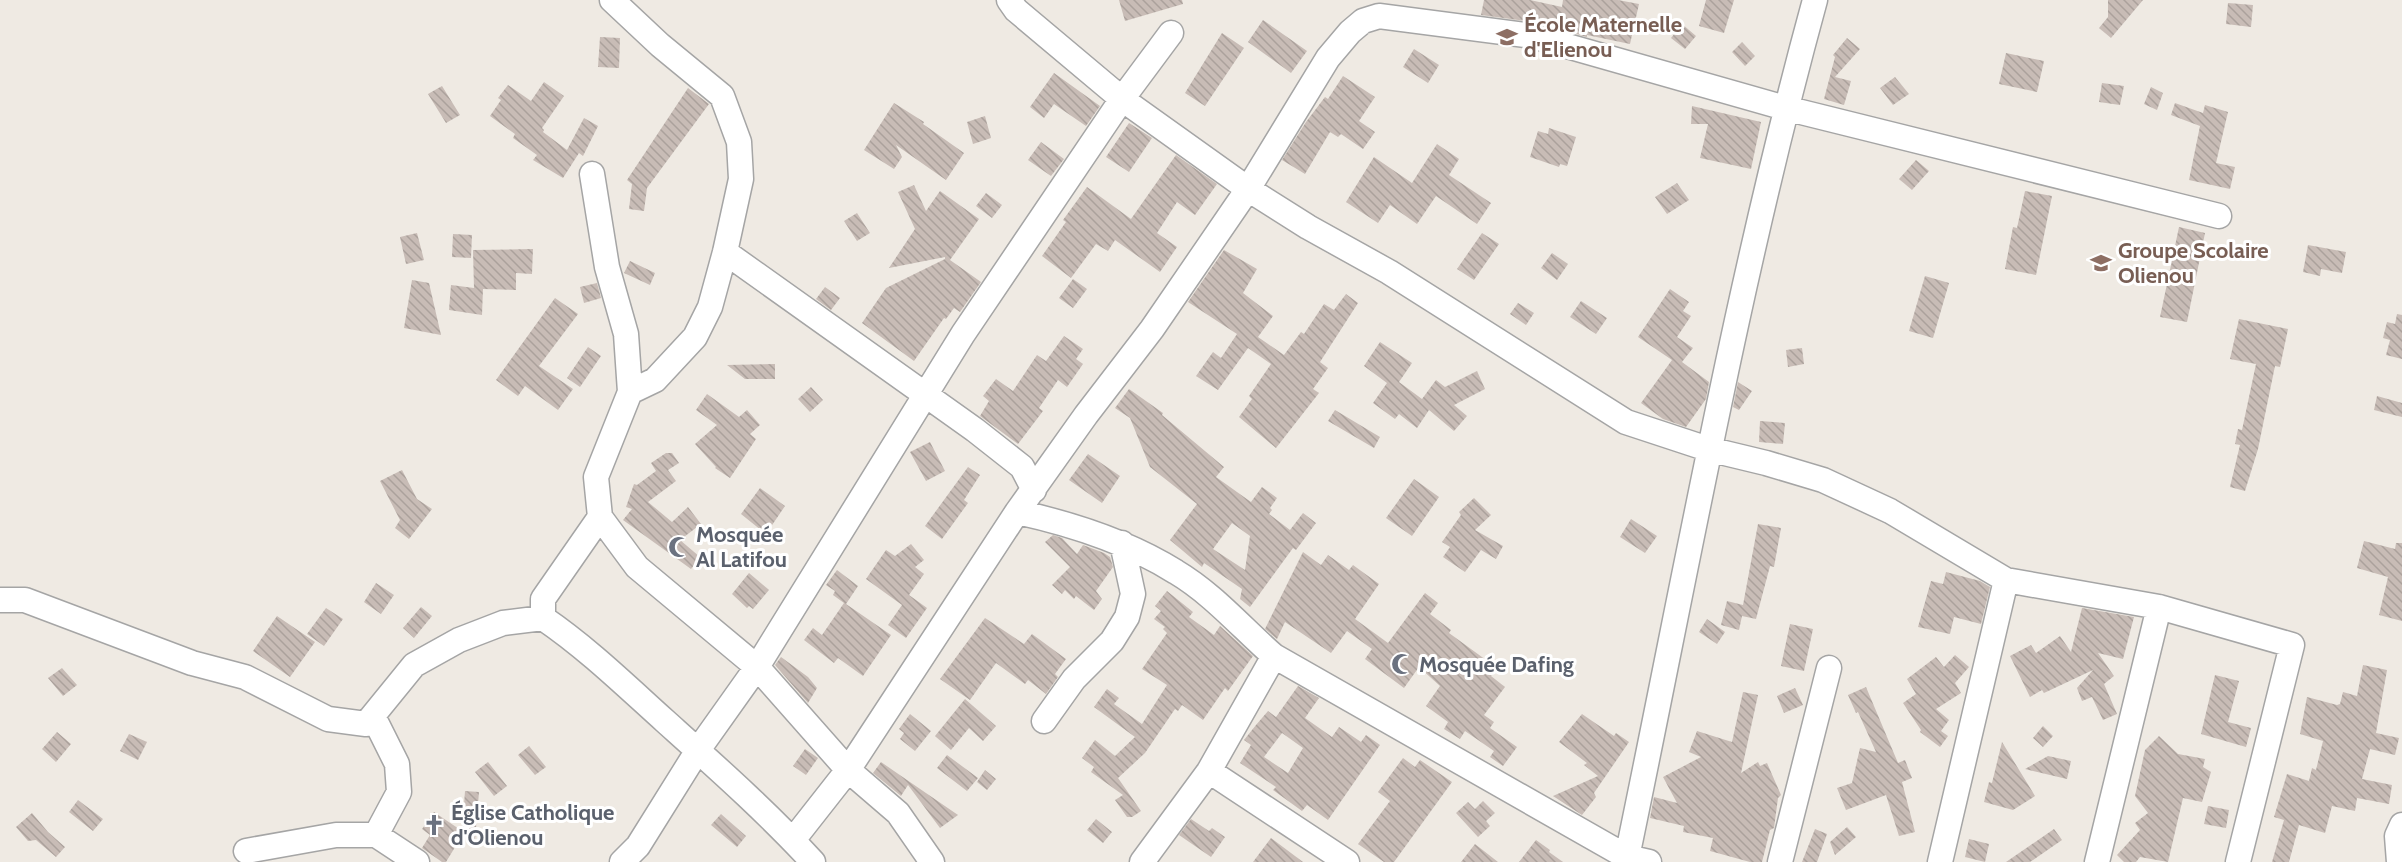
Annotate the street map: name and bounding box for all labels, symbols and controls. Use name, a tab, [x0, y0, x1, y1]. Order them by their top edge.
place label: École Maternelle d'Elienou	[1524, 11, 1682, 63]
school or university icon: École Maternelle d'Elienou	[1495, 25, 1519, 49]
place label: Groupe Scolaire Olienou	[2118, 237, 2269, 289]
school or university icon: Groupe Scolaire Olienou	[2089, 251, 2113, 275]
place label: Mosquée Al Latifou	[696, 521, 787, 573]
mosque icon: Mosquée Al Latifou	[667, 535, 691, 559]
place label: Mosquée Dafing	[1419, 651, 1574, 678]
mosque icon: Mosquée Dafing	[1390, 652, 1414, 676]
place label: Église Catholique d'Olienou	[451, 799, 614, 851]
church icon: Église Catholique d'Olienou	[422, 813, 446, 837]

